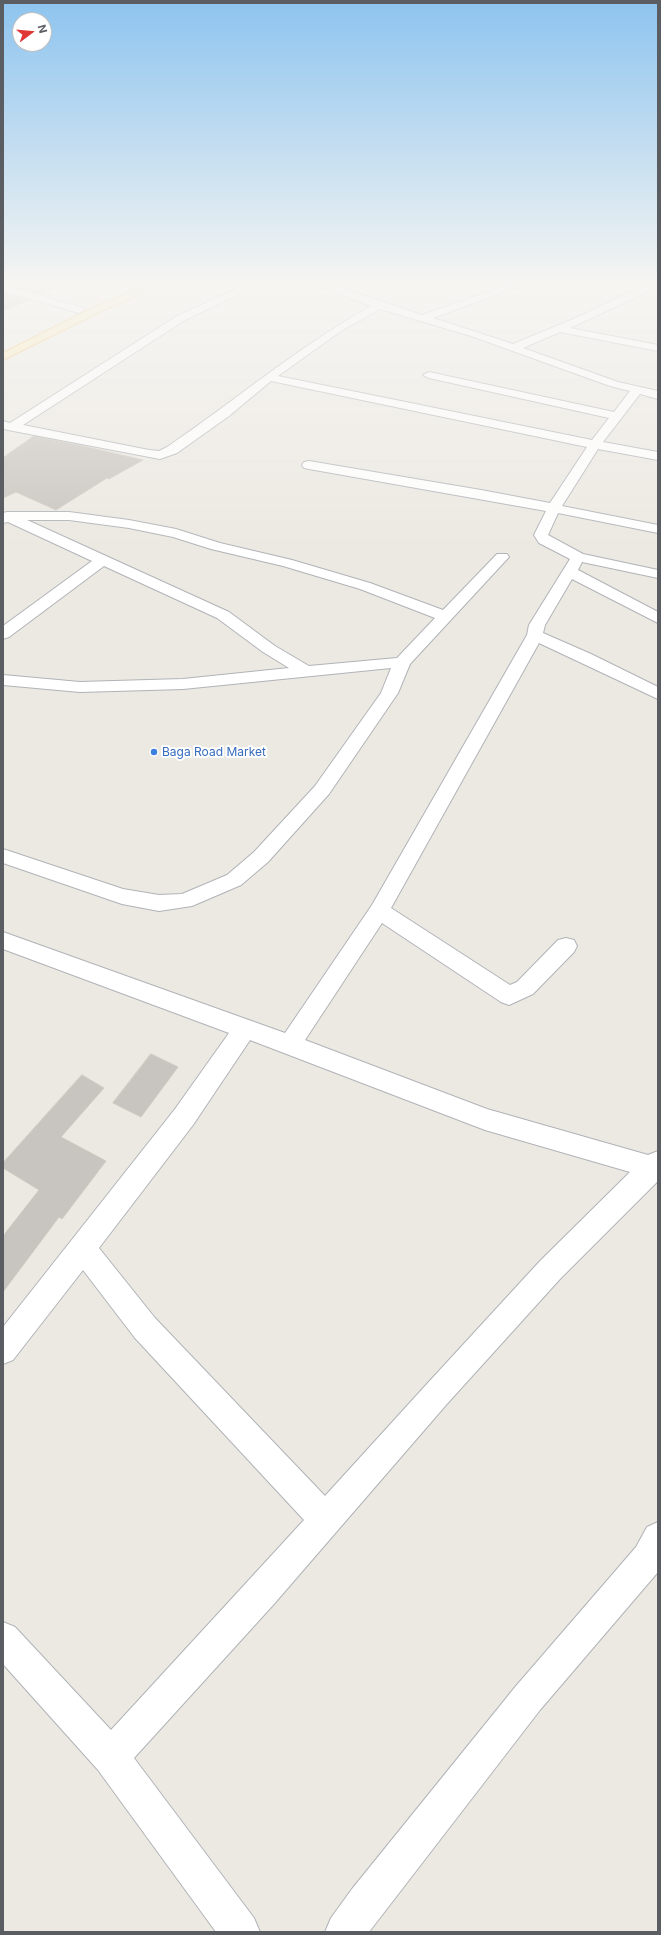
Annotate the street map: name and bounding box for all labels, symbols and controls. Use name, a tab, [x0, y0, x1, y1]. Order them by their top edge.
north arrow	[12, 12, 52, 52]
text: N	[35, 23, 50, 35]
place label: Baga Road Market	[162, 745, 266, 759]
marker: Baga Road Market	[149, 747, 159, 757]

